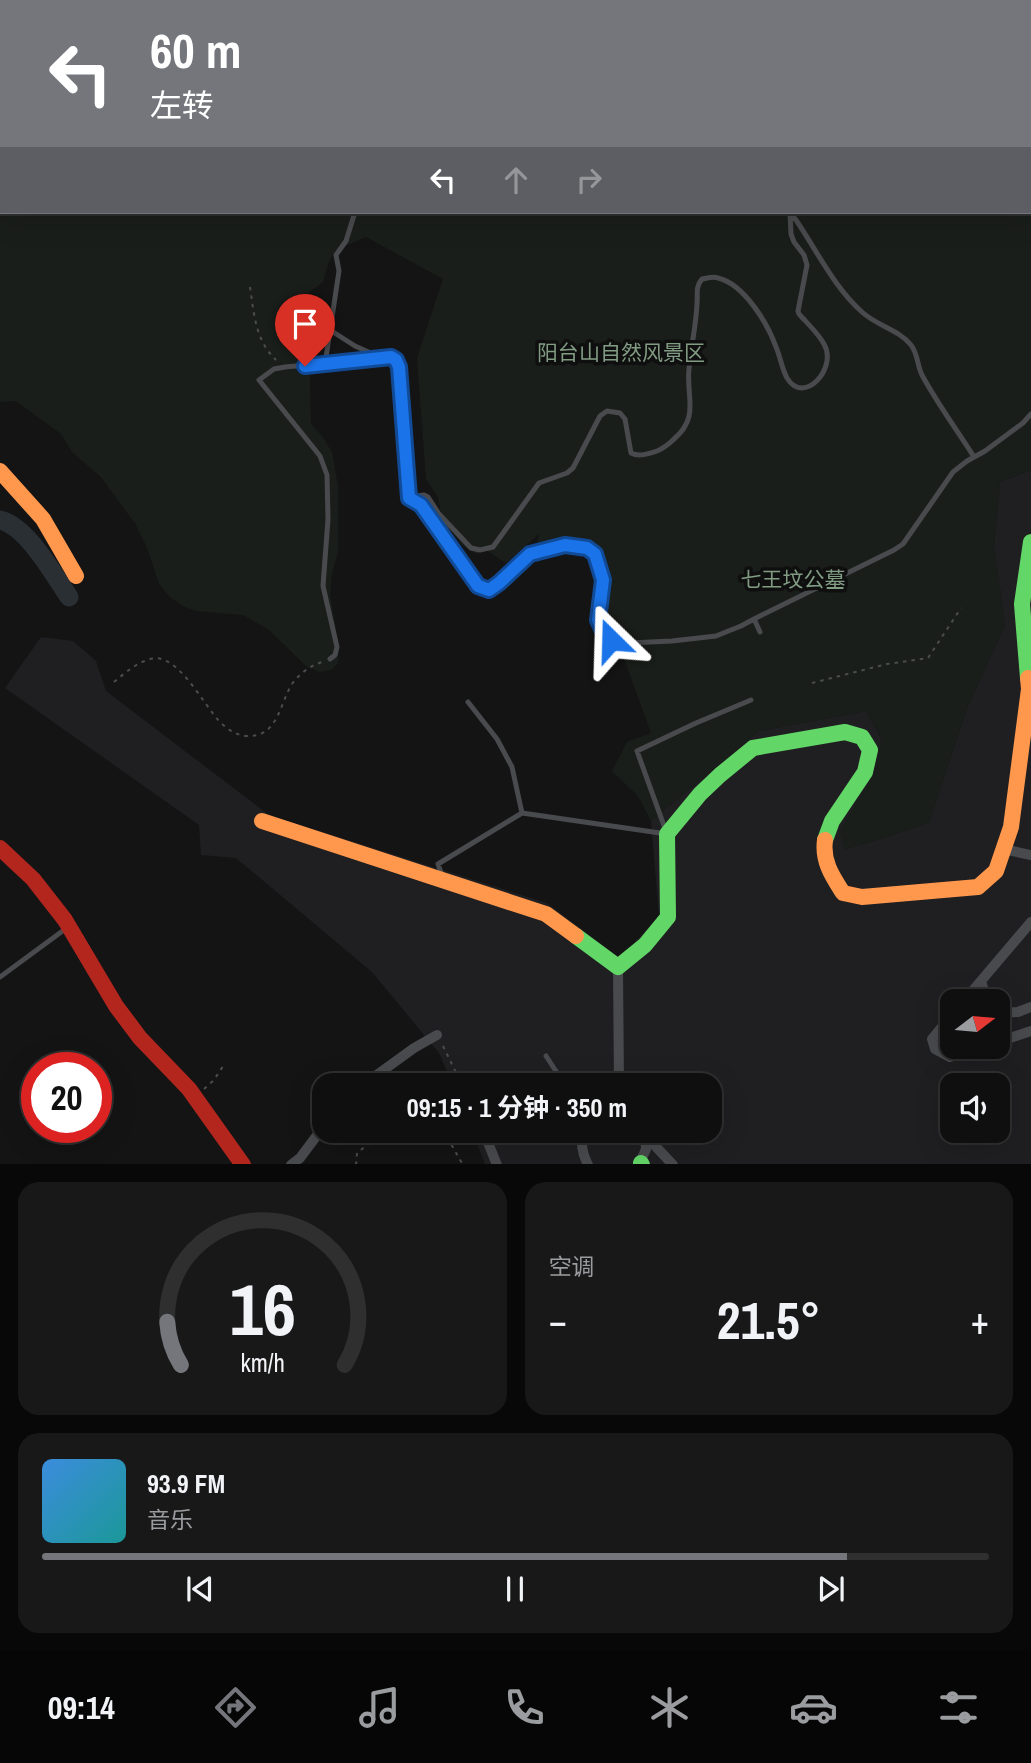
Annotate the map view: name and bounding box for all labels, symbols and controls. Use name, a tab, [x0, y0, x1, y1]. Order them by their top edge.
text: 60 m	[150, 17, 242, 83]
icon: left	[35, 28, 126, 119]
text: 左转	[150, 84, 214, 127]
icon: left	[424, 161, 462, 199]
icon: ahead	[497, 161, 535, 199]
icon: right	[570, 161, 608, 199]
pin	[275, 294, 335, 366]
icon: arrive	[286, 305, 324, 343]
park label: 阳台山自然风景区	[537, 338, 705, 367]
park label: 七王坟公墓	[741, 565, 846, 594]
position arrow	[574, 603, 648, 677]
north arrow	[940, 989, 1010, 1059]
map controls	[940, 989, 1010, 1143]
speed limit sign: 20	[21, 1052, 112, 1143]
button: sound	[940, 1073, 1010, 1143]
text: 09:15 · 1 分钟 · 350 m	[407, 1090, 627, 1125]
text: 空调	[549, 1251, 595, 1282]
text: 16	[229, 1260, 295, 1358]
text: 21.5°	[717, 1285, 821, 1355]
text: −	[549, 1295, 567, 1346]
text: +	[971, 1295, 989, 1346]
text: km/h	[240, 1345, 284, 1379]
text: 93.9 FM	[147, 1466, 225, 1501]
text: 音乐	[147, 1504, 193, 1535]
icon: previous	[181, 1570, 219, 1608]
icon: pause	[496, 1570, 534, 1608]
icon: next	[812, 1570, 850, 1608]
icon: directions	[211, 1683, 260, 1732]
icon: music	[355, 1683, 404, 1732]
icon: phone	[500, 1683, 549, 1732]
icon: climate	[645, 1683, 694, 1732]
icon: car	[789, 1683, 838, 1732]
icon: filters	[934, 1683, 983, 1732]
text: 09:14	[48, 1686, 115, 1729]

